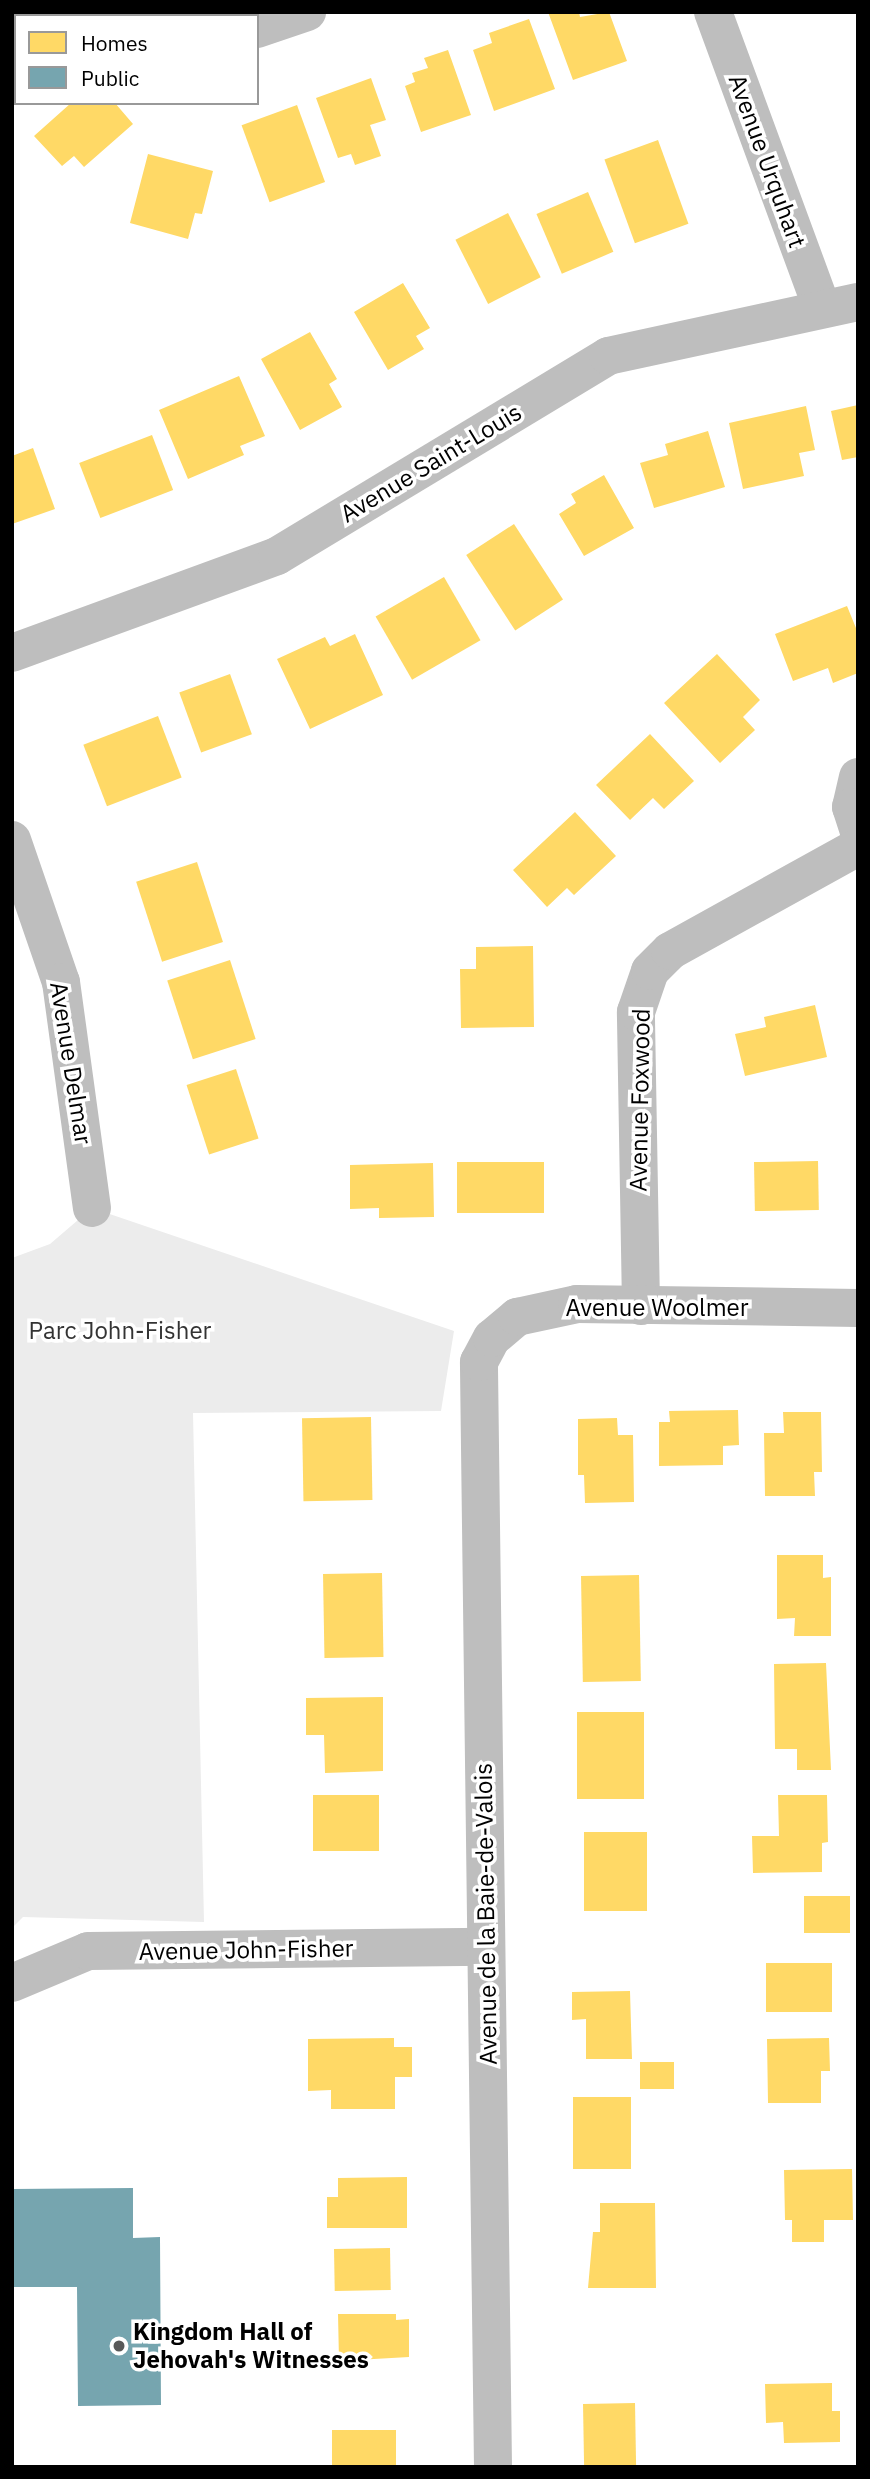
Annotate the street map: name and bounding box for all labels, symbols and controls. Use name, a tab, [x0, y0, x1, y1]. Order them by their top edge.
legend	[14, 14, 259, 105]
text: Homes	[81, 29, 148, 57]
text: Public	[81, 64, 139, 92]
street label: Avenue Urquhart	[722, 71, 812, 251]
street label: Avenue Saint-Louis	[335, 398, 527, 528]
street label: Avenue Delmar	[44, 980, 98, 1146]
street label: Avenue Foxwood	[624, 1008, 656, 1192]
street label: Avenue Woolmer	[565, 1294, 749, 1322]
park label: Parc John-Fisher	[29, 1317, 211, 1345]
street label: Avenue de la Baie-de-Valois	[469, 1763, 503, 2065]
street label: Avenue John-Fisher	[138, 1934, 354, 1966]
place label: Kingdom Hall of Jehovah's Witnesses	[133, 2318, 369, 2374]
marker: Kingdom Hall of Jehovah's Witnesses	[111, 2338, 127, 2354]

